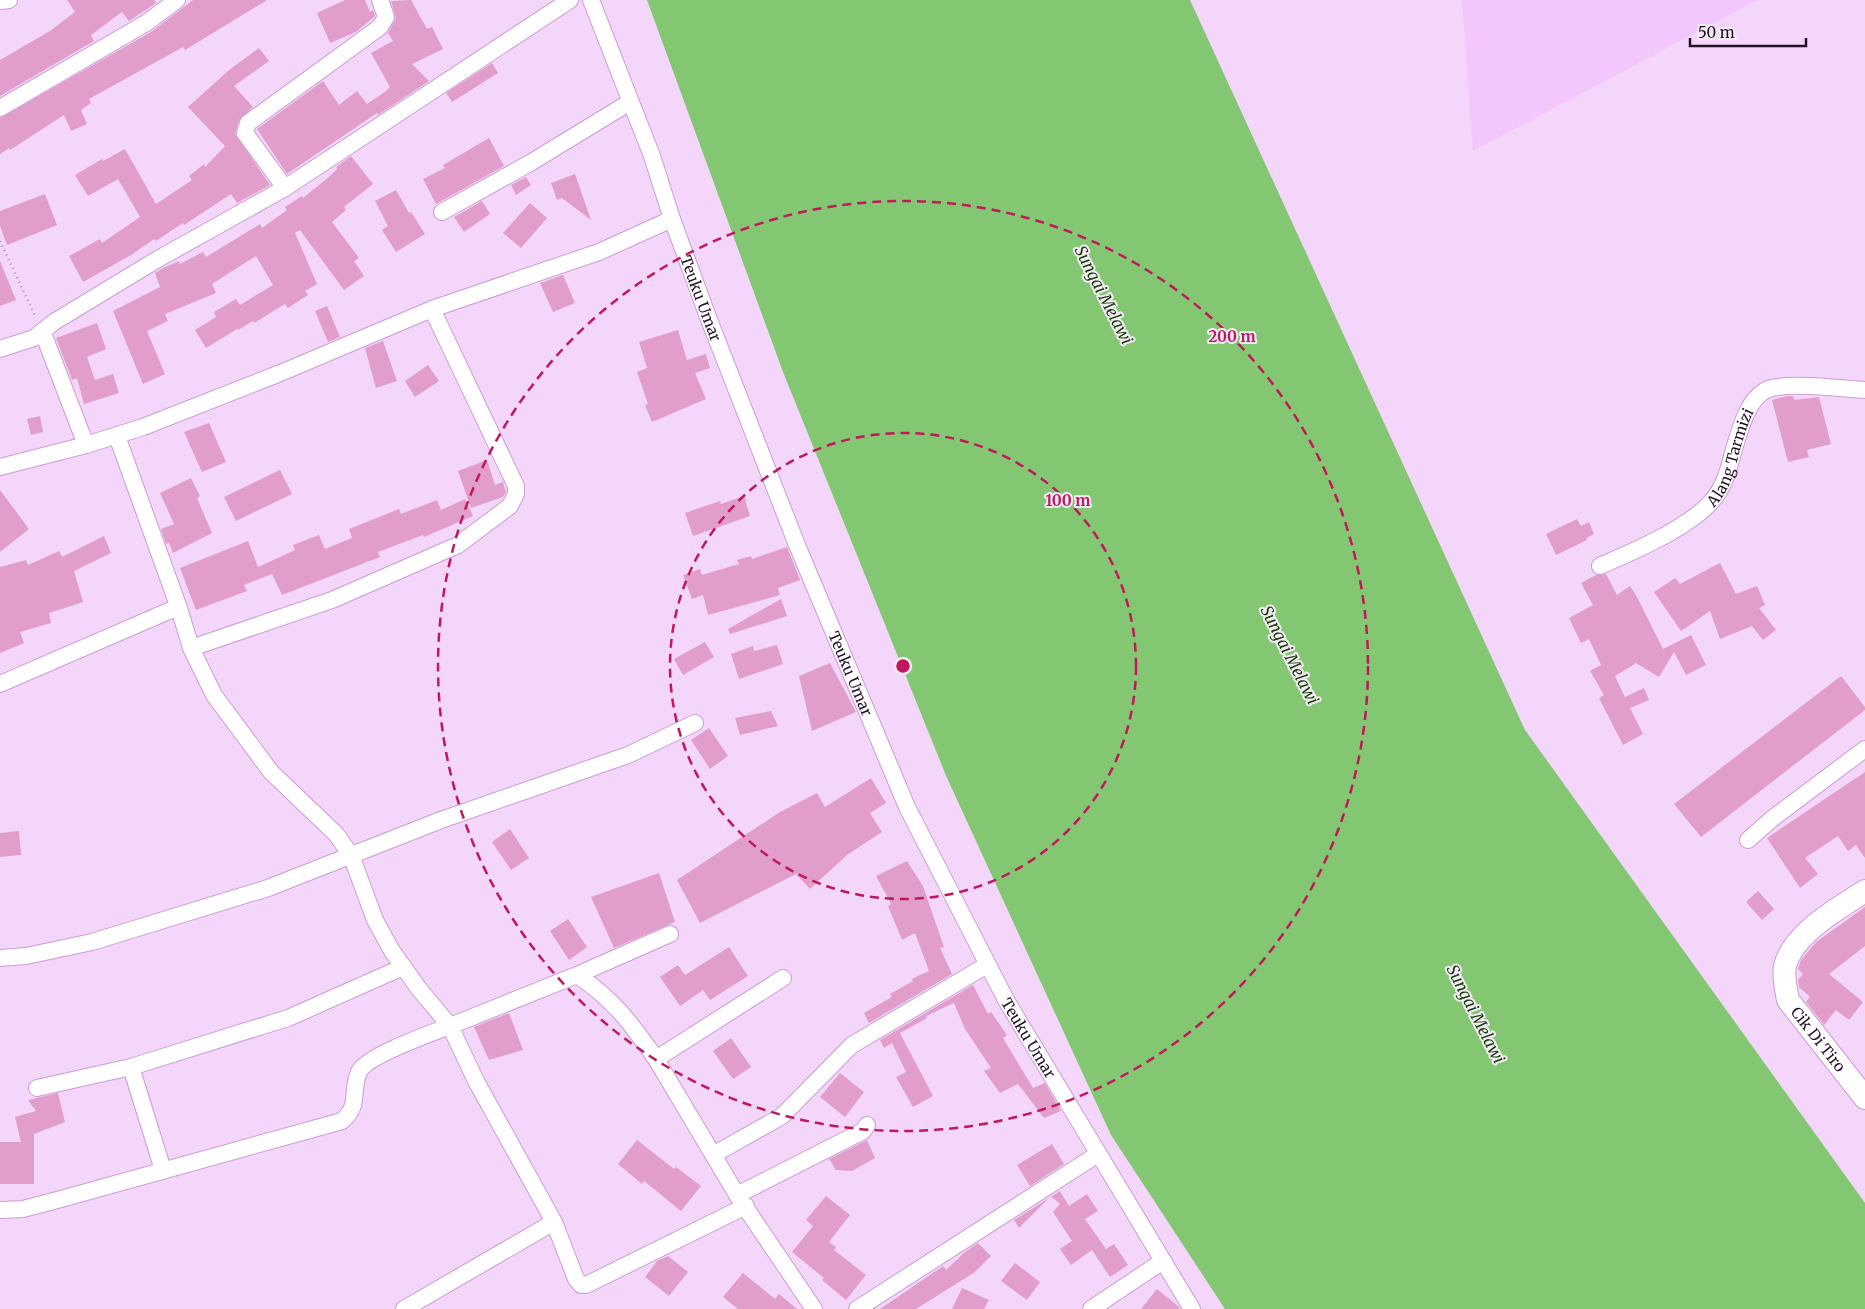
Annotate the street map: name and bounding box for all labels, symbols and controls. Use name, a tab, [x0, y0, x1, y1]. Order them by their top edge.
scale bar	[1690, 15, 1806, 47]
text: 50 m	[1698, 23, 1735, 42]
water label: Sungai Melawi	[1071, 242, 1138, 348]
street label: Teuku Umar	[677, 253, 726, 344]
text: 200 m	[1208, 327, 1256, 346]
street label: Alang Tarmizi	[1701, 405, 1757, 511]
text: 100 m	[1046, 491, 1090, 510]
water label: Sungai Melawi	[1257, 602, 1324, 708]
street label: Teuku Umar	[825, 628, 877, 719]
centre of rings	[894, 657, 912, 675]
water label: Sungai Melawi	[1443, 961, 1510, 1067]
street label: Teuku Umar	[997, 994, 1060, 1082]
street label: Cik Di Tiro	[1787, 1003, 1850, 1076]

